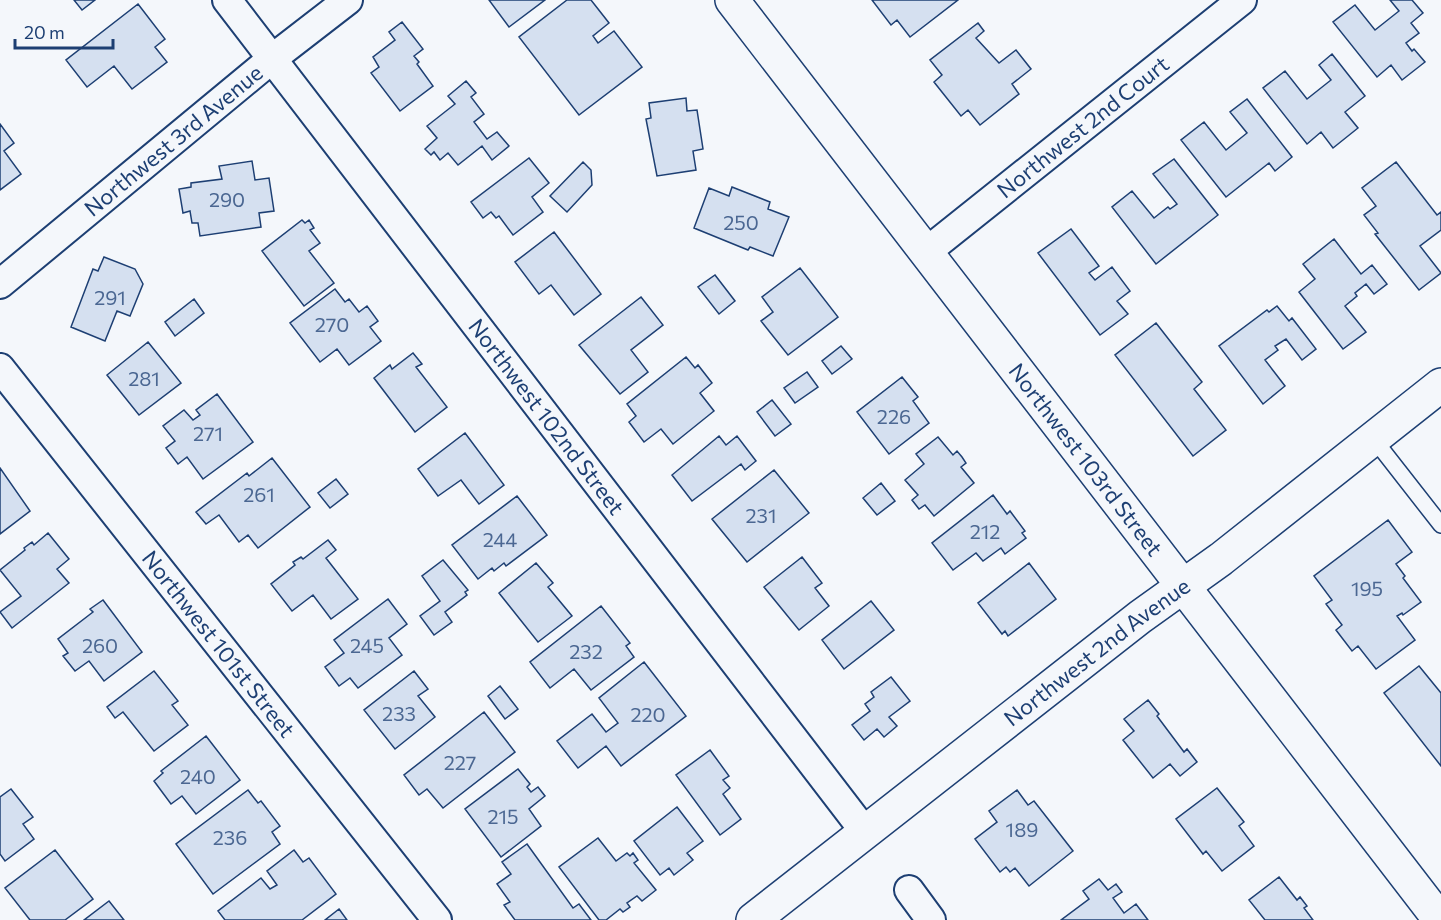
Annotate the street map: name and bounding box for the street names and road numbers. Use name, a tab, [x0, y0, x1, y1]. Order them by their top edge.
street label: Northwest 2nd Court	[991, 50, 1174, 203]
street label: Northwest 3rd Avenue	[78, 59, 268, 222]
street label: Northwest 102nd Street	[463, 313, 630, 520]
street label: Northwest 103rd Street	[1004, 358, 1169, 561]
street label: Northwest 101st Street	[137, 545, 301, 742]
street label: Northwest 2nd Avenue	[998, 572, 1195, 731]

